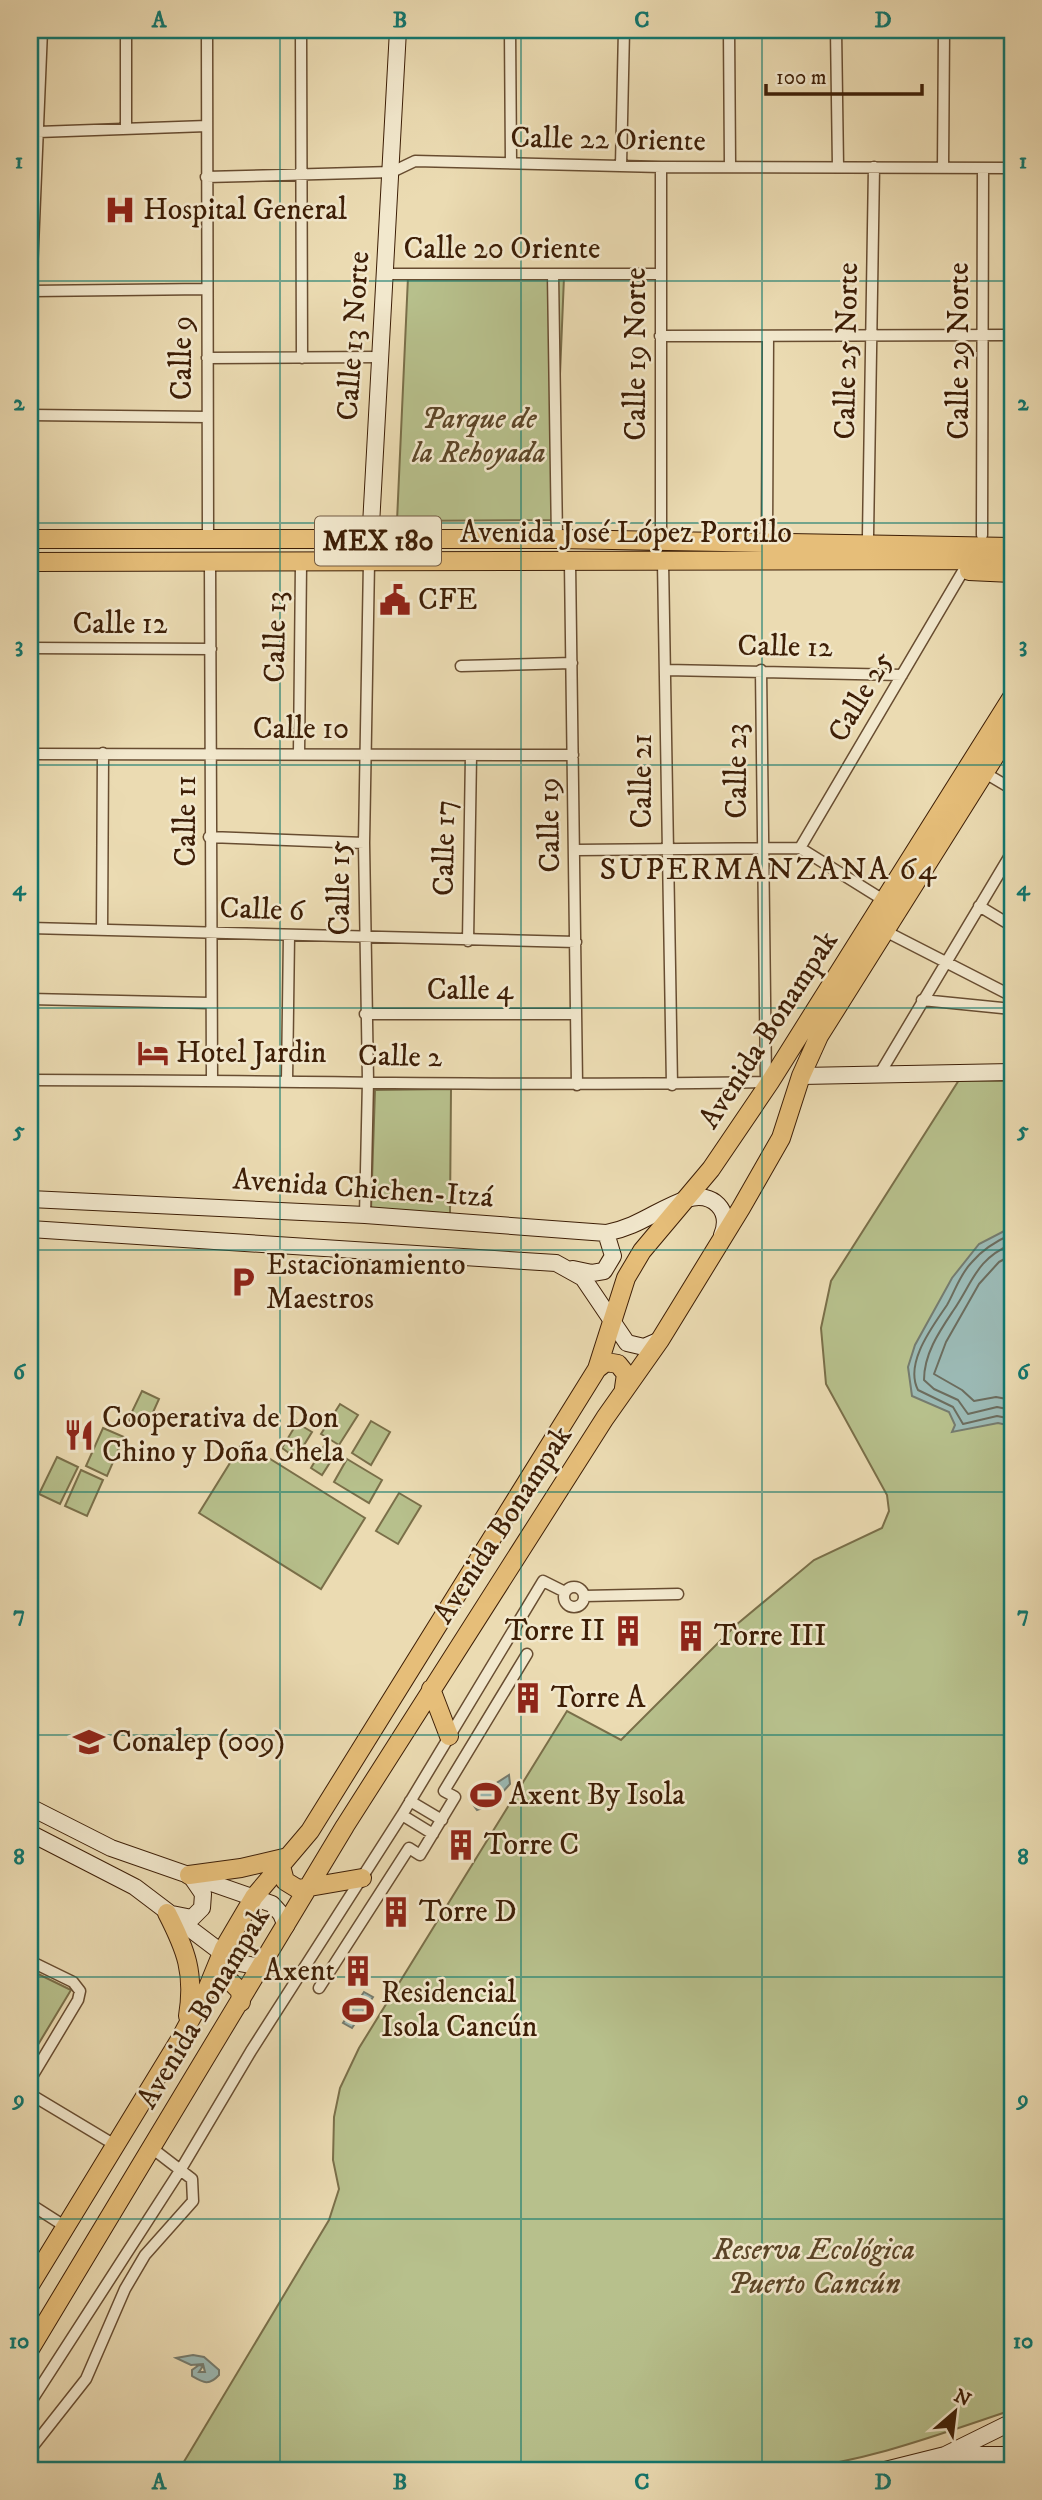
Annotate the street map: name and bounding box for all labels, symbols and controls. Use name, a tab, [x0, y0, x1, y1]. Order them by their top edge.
text: A	[151, 6, 168, 35]
text: B	[393, 6, 407, 35]
text: C	[634, 6, 650, 35]
text: D	[874, 6, 892, 35]
scale bar	[766, 52, 921, 96]
text: 100 m	[776, 65, 827, 91]
street label: Calle 22 Oriente	[510, 120, 706, 160]
text: 1	[15, 147, 23, 176]
text: 1	[1019, 147, 1027, 176]
place label: Hospital General	[143, 192, 347, 229]
hospital icon: Hospital General	[103, 193, 137, 227]
street label: Calle 20 Oriente	[404, 231, 600, 268]
street label: Calle 13 Norte	[330, 250, 378, 422]
street label: Calle 25 Norte	[827, 262, 867, 440]
street label: Calle 29 Norte	[941, 262, 978, 440]
street label: Calle 19 Norte	[618, 267, 655, 441]
street label: Calle 9	[164, 316, 201, 400]
text: 2	[13, 389, 25, 418]
text: 2	[1017, 389, 1029, 418]
park label: Parque de la Rehoyada	[411, 401, 546, 472]
street label: Avenida José López Portillo	[460, 515, 792, 552]
road number: MEX 180	[315, 516, 441, 566]
place label: CFE	[418, 582, 478, 619]
public building icon: CFE	[378, 583, 412, 617]
street label: Calle 13	[257, 591, 295, 683]
street label: Calle 12	[72, 606, 168, 643]
street label: Calle 12	[737, 628, 833, 666]
text: 3	[15, 631, 23, 660]
text: 3	[1019, 631, 1027, 660]
street label: Calle 25	[820, 645, 902, 749]
street label: Calle 10	[253, 711, 349, 748]
street label: Calle 23	[719, 723, 756, 819]
street label: Calle 21	[624, 733, 661, 829]
street label: Calle 11	[168, 775, 205, 867]
street label: Calle 19	[531, 777, 569, 873]
street label: Calle 17	[426, 800, 464, 896]
street label: Calle 15	[322, 840, 359, 936]
district label: SUPERMANZANA 64	[600, 850, 938, 890]
text: 4	[12, 874, 27, 903]
text: 4	[1016, 874, 1031, 903]
street label: Calle 6	[219, 890, 307, 930]
street label: Avenida Bonampak	[691, 924, 847, 1136]
street label: Calle 4	[427, 972, 514, 1009]
place label: Hotel Jardin	[176, 1035, 327, 1072]
hotel icon: Hotel Jardin	[136, 1036, 170, 1070]
street label: Calle 2	[358, 1038, 443, 1076]
text: 5	[12, 1116, 25, 1145]
text: 5	[1016, 1116, 1029, 1145]
street label: Avenida Chichen-Itzá	[231, 1161, 495, 1217]
place label: Estacionamiento Maestros	[266, 1247, 466, 1318]
parking icon: Estacionamiento Maestros	[226, 1265, 260, 1299]
text: 6	[13, 1358, 27, 1387]
text: 6	[1017, 1358, 1031, 1387]
place label: Cooperativa de Don Chino y Doña Chela	[102, 1400, 344, 1471]
restaurant icon: Cooperativa de Don Chino y Doña Chela	[62, 1418, 96, 1452]
street label: Avenida Bonampak	[425, 1419, 581, 1631]
text: 7	[13, 1600, 25, 1629]
text: 7	[1017, 1600, 1029, 1629]
place label: Torre II	[505, 1613, 605, 1650]
building icon: Torre II	[611, 1614, 645, 1648]
place label: Torre III	[714, 1618, 826, 1655]
building icon: Torre III	[674, 1619, 708, 1653]
place label: Torre A	[551, 1680, 646, 1717]
building icon: Torre A	[511, 1681, 545, 1715]
place label: Conalep (009)	[112, 1724, 285, 1761]
school or university icon: Conalep (009)	[72, 1725, 106, 1759]
place label: Axent By Isola	[509, 1777, 685, 1814]
sports icon: Axent By Isola	[469, 1778, 503, 1812]
place label: Torre C	[484, 1827, 579, 1864]
building icon: Torre C	[444, 1828, 478, 1862]
text: 8	[13, 1843, 25, 1872]
text: 8	[1017, 1843, 1029, 1872]
place label: Torre D	[419, 1894, 517, 1931]
building icon: Torre D	[379, 1895, 413, 1929]
street label: Avenida Bonampak	[129, 1900, 279, 2116]
place label: Axent	[264, 1953, 335, 1990]
building icon: Axent	[341, 1954, 375, 1988]
place label: Residencial Isola Cancún	[381, 1975, 538, 2046]
sports icon: Residencial Isola Cancún	[341, 1993, 375, 2027]
text: 9	[11, 2085, 25, 2114]
text: 9	[1015, 2085, 1029, 2114]
park label: Reserva Ecológica Puerto Cancún	[712, 2232, 915, 2303]
text: 10	[9, 2327, 29, 2356]
text: 10	[1013, 2327, 1033, 2356]
north arrow	[920, 2378, 990, 2448]
text: N	[950, 2384, 975, 2412]
text: A	[151, 2468, 168, 2497]
text: B	[393, 2468, 407, 2497]
text: C	[634, 2468, 650, 2497]
text: D	[874, 2468, 892, 2497]

